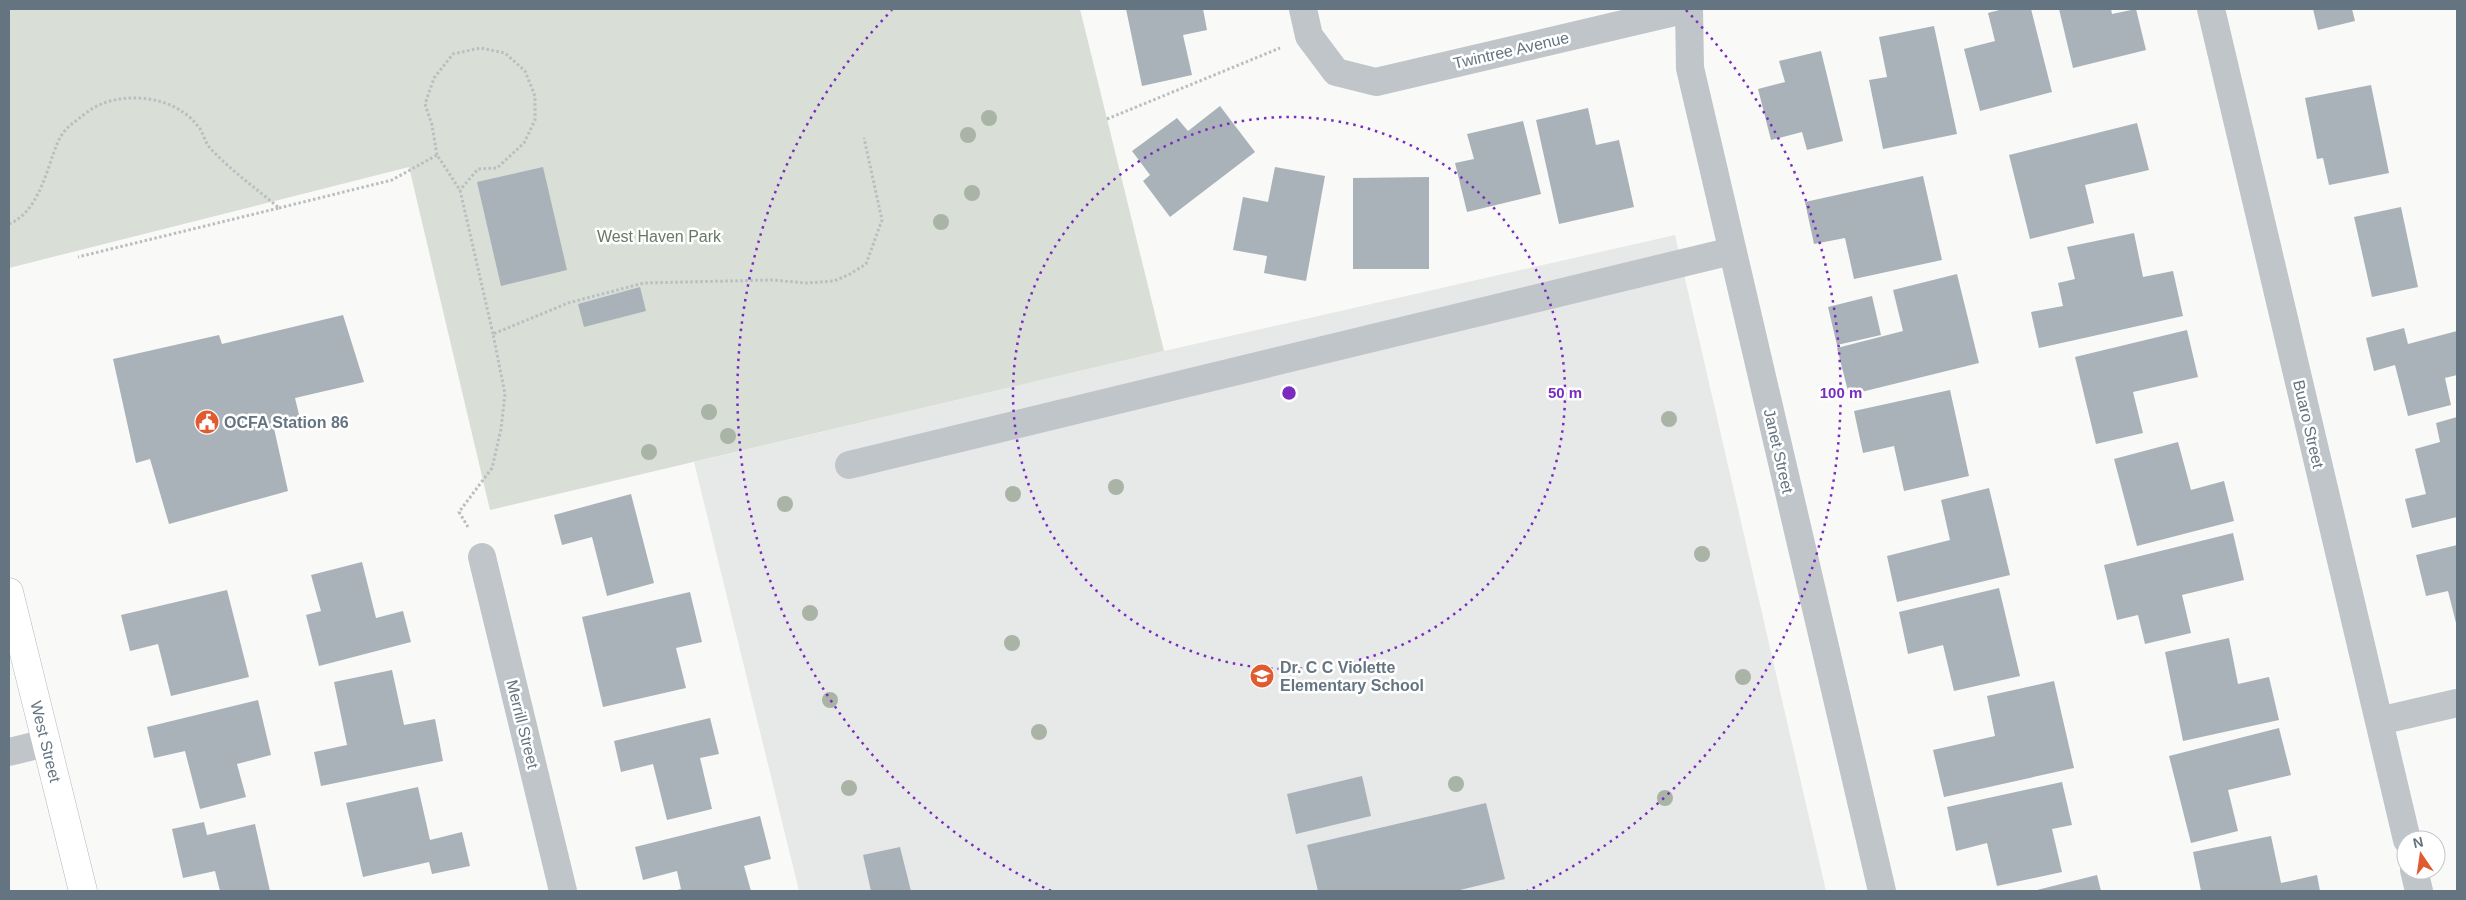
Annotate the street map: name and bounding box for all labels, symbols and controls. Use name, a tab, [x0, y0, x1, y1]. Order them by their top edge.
street label: Twintree Avenue	[1452, 29, 1571, 72]
park label: West Haven Park	[597, 228, 722, 245]
street label: Buaro Street	[2290, 378, 2327, 470]
centre of rings	[1280, 384, 1298, 402]
text: 50 m	[1548, 384, 1582, 401]
text: 100 m	[1820, 384, 1862, 401]
street label: Janet Street	[1761, 407, 1797, 496]
public building icon: OCFA Station 86	[194, 409, 220, 435]
place label: OCFA Station 86	[224, 414, 349, 431]
place label: Dr. C C Violette Elementary School	[1280, 659, 1424, 694]
school or university icon: Dr. C C Violette Elementary School	[1249, 663, 1275, 689]
street label: Merrill Street	[503, 678, 542, 771]
street label: West Street	[27, 699, 64, 785]
north arrow	[2396, 830, 2446, 880]
text: N	[2411, 833, 2425, 851]

